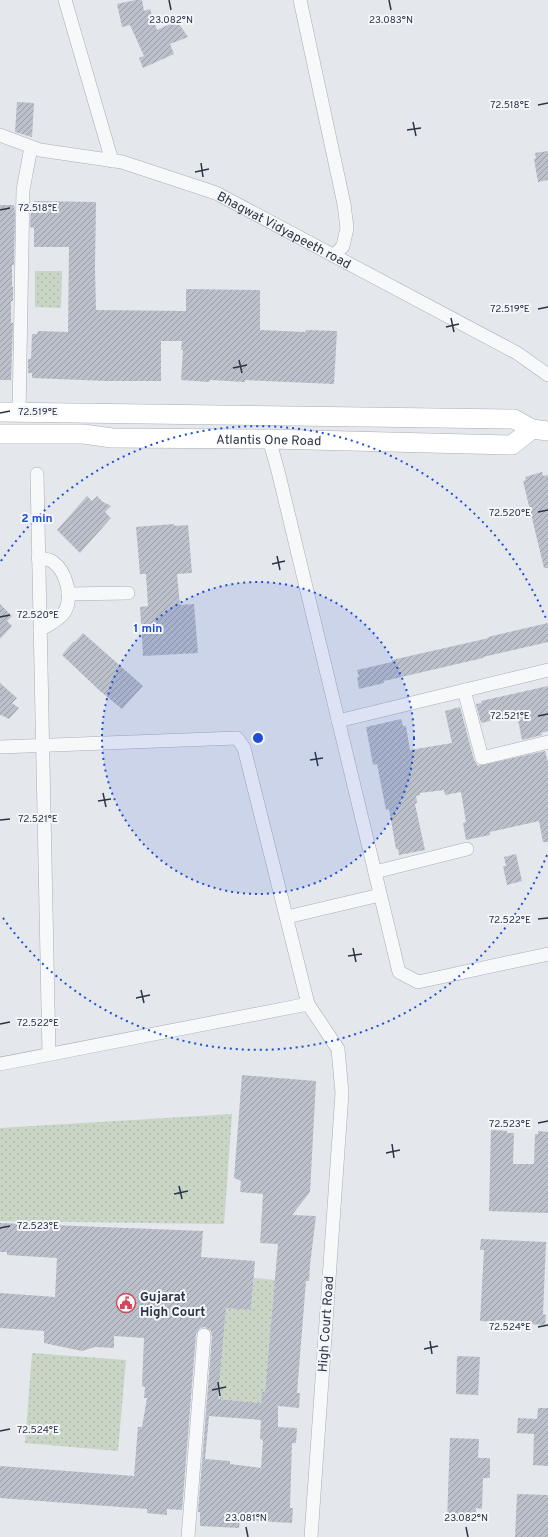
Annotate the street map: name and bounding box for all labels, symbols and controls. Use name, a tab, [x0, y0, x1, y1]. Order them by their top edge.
text: 23.082°N	[149, 14, 193, 27]
text: 23.083°N	[369, 14, 413, 27]
text: 72.518°E	[490, 99, 530, 112]
street label: Bhagwat Vidyapeeth road	[214, 189, 353, 273]
text: 72.518°E	[18, 202, 58, 215]
text: 72.519°E	[490, 303, 530, 316]
text: 72.519°E	[18, 406, 58, 419]
street label: Atlantis One Road	[216, 433, 321, 450]
text: 72.520°E	[489, 507, 531, 520]
text: 2 min	[21, 511, 53, 527]
text: 72.520°E	[17, 609, 59, 622]
text: 1 min	[134, 621, 162, 637]
text: 72.521°E	[490, 710, 530, 723]
centre of rings	[251, 731, 265, 745]
text: 72.521°E	[18, 813, 58, 826]
text: 72.522°E	[489, 914, 531, 927]
text: 72.522°E	[17, 1017, 59, 1030]
text: 72.523°E	[489, 1118, 531, 1131]
text: 72.523°E	[17, 1220, 59, 1233]
street label: High Court Road	[316, 1275, 338, 1373]
place label: Gujarat High Court	[140, 1290, 205, 1321]
public building icon: Gujarat High Court	[115, 1292, 137, 1314]
text: 72.524°E	[489, 1321, 531, 1334]
text: 72.524°E	[17, 1424, 59, 1437]
text: 23.081°N	[225, 1512, 267, 1525]
text: 23.082°N	[444, 1512, 488, 1525]

